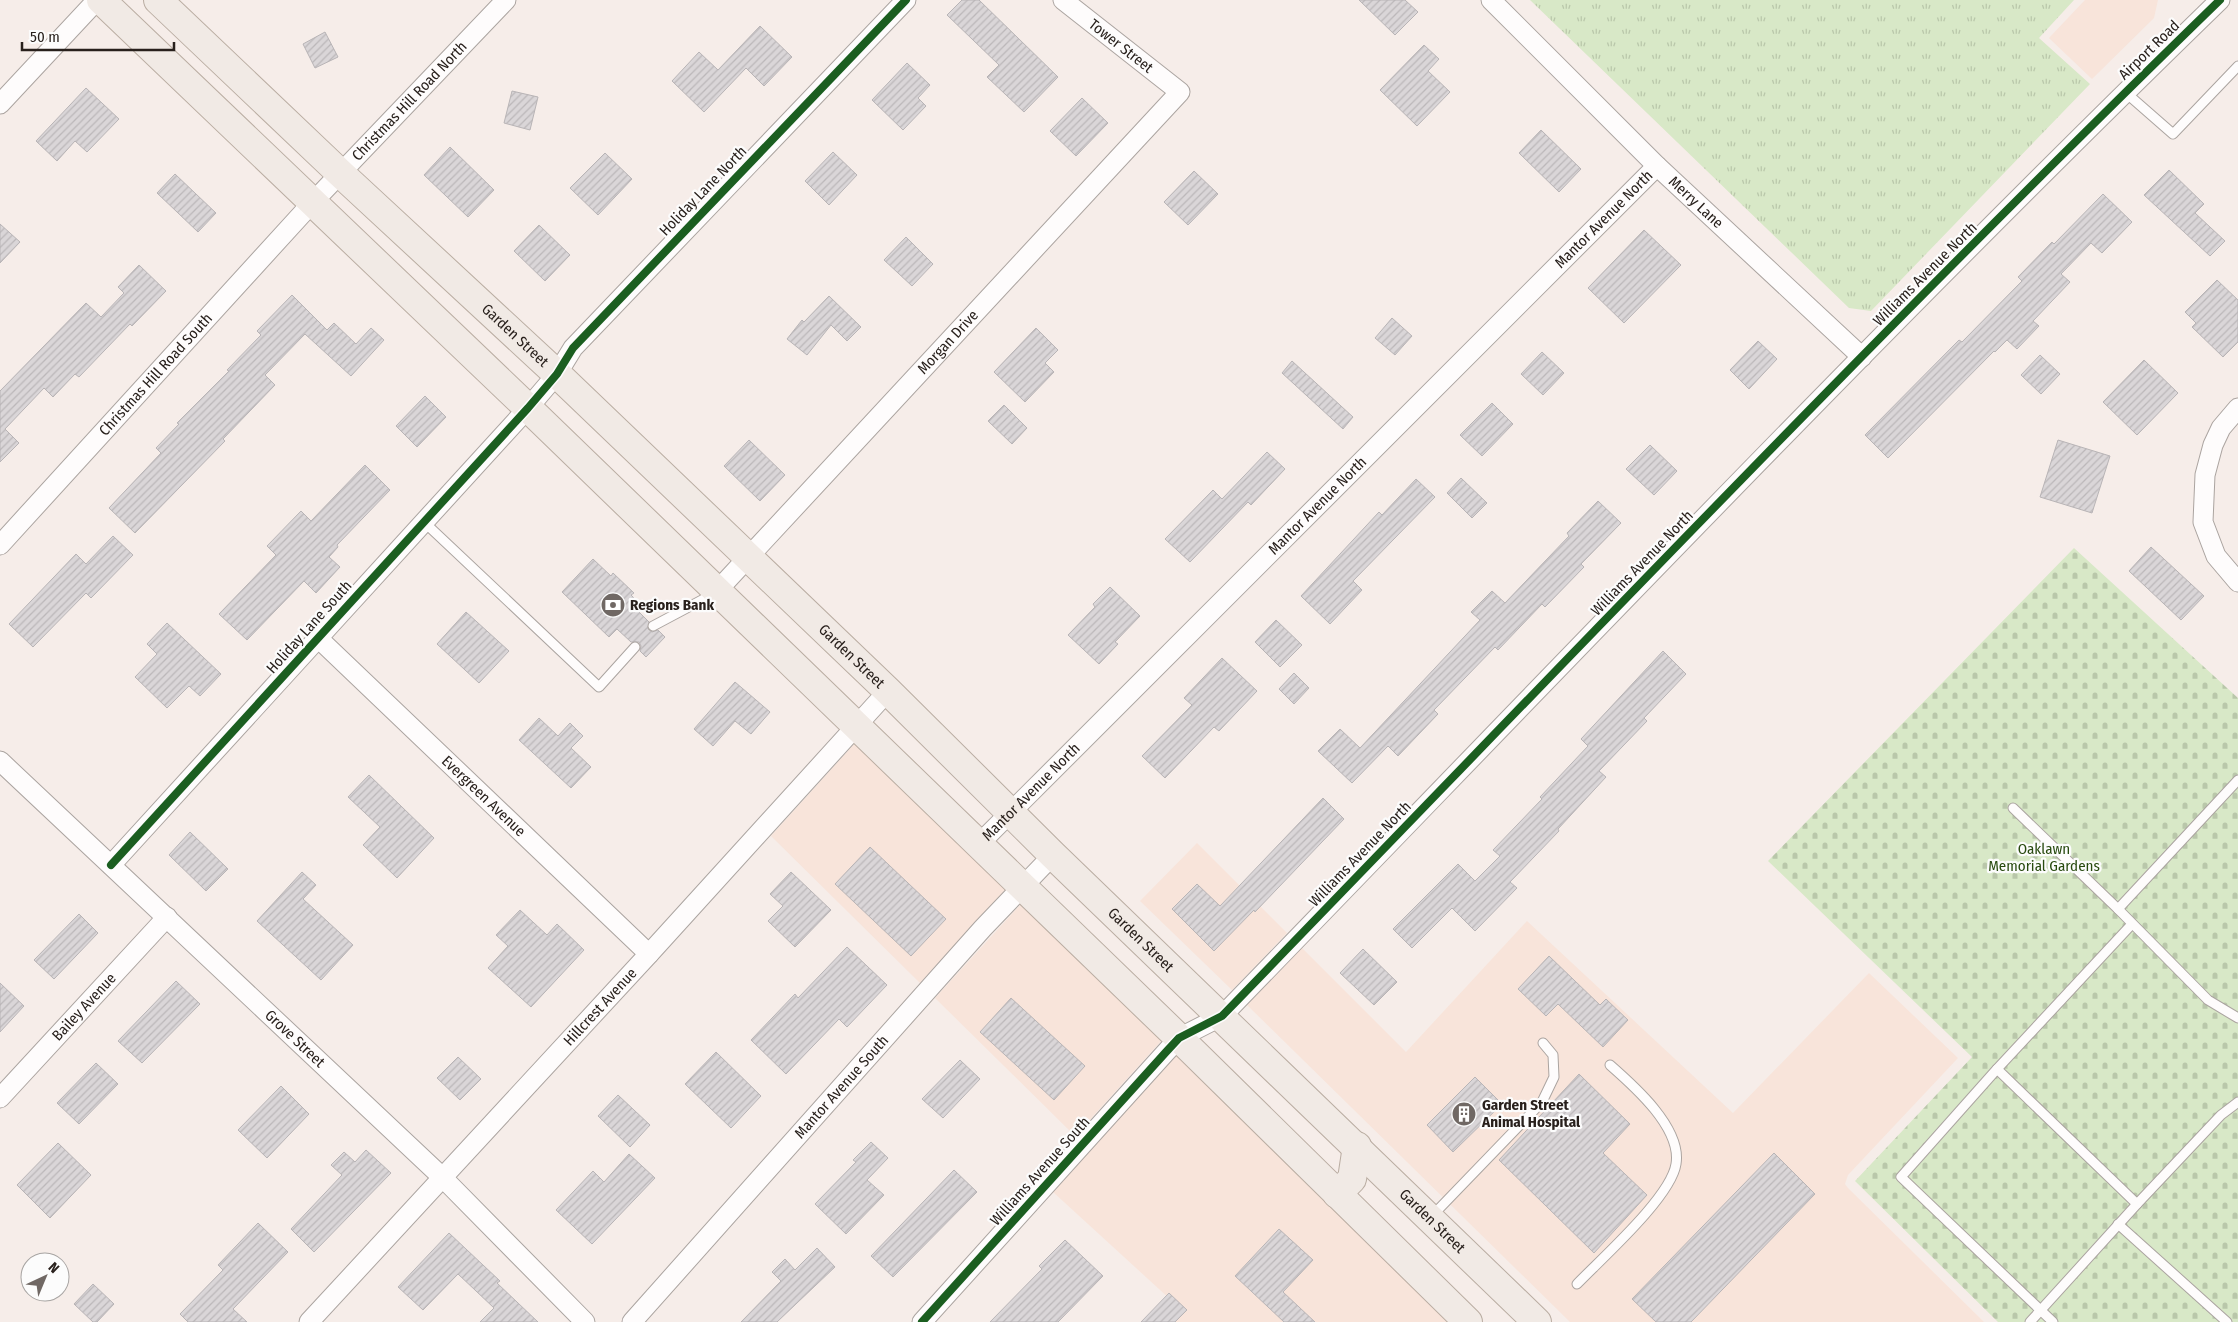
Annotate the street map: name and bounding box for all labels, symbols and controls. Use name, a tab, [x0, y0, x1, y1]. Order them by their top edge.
street label: Tower Street	[1085, 15, 1157, 77]
street label: Airport Road	[2115, 17, 2183, 83]
scale bar	[22, 20, 175, 52]
text: 50 m	[30, 28, 60, 46]
street label: Christmas Hill Road North	[348, 37, 471, 165]
street label: Holiday Lane North	[656, 142, 750, 240]
street label: Mantor Avenue North	[1551, 167, 1656, 272]
street label: Merry Lane	[1665, 173, 1727, 232]
street label: Williams Avenue North	[1869, 218, 1981, 330]
street label: Garden Street	[478, 300, 552, 371]
street label: Morgan Drive	[914, 306, 982, 378]
street label: Christmas Hill Road South	[95, 309, 216, 439]
street label: Mantor Avenue North	[1265, 453, 1370, 558]
street label: Williams Avenue North	[1587, 507, 1697, 619]
street label: Holiday Lane South	[263, 577, 355, 677]
bank icon: Regions Bank	[600, 592, 626, 618]
place label: Regions Bank	[630, 596, 714, 614]
street label: Garden Street	[815, 621, 889, 692]
street label: Mantor Avenue North	[978, 739, 1084, 845]
street label: Evergreen Avenue	[438, 752, 529, 840]
street label: Williams Avenue North	[1305, 798, 1415, 910]
park label: Oaklawn Memorial Gardens	[1988, 840, 2100, 875]
street label: Garden Street	[1104, 904, 1178, 976]
street label: Hillcrest Avenue	[560, 964, 640, 1050]
street label: Bailey Avenue	[48, 969, 120, 1045]
street label: Grove Street	[261, 1006, 329, 1071]
street label: Mantor Avenue South	[791, 1032, 892, 1142]
place label: Garden Street Animal Hospital	[1481, 1096, 1581, 1131]
building icon: Garden Street Animal Hospital	[1451, 1101, 1477, 1127]
street label: Williams Avenue South	[986, 1113, 1094, 1229]
street label: Garden Street	[1396, 1185, 1469, 1257]
north arrow	[20, 1252, 70, 1302]
text: N	[45, 1259, 63, 1277]

